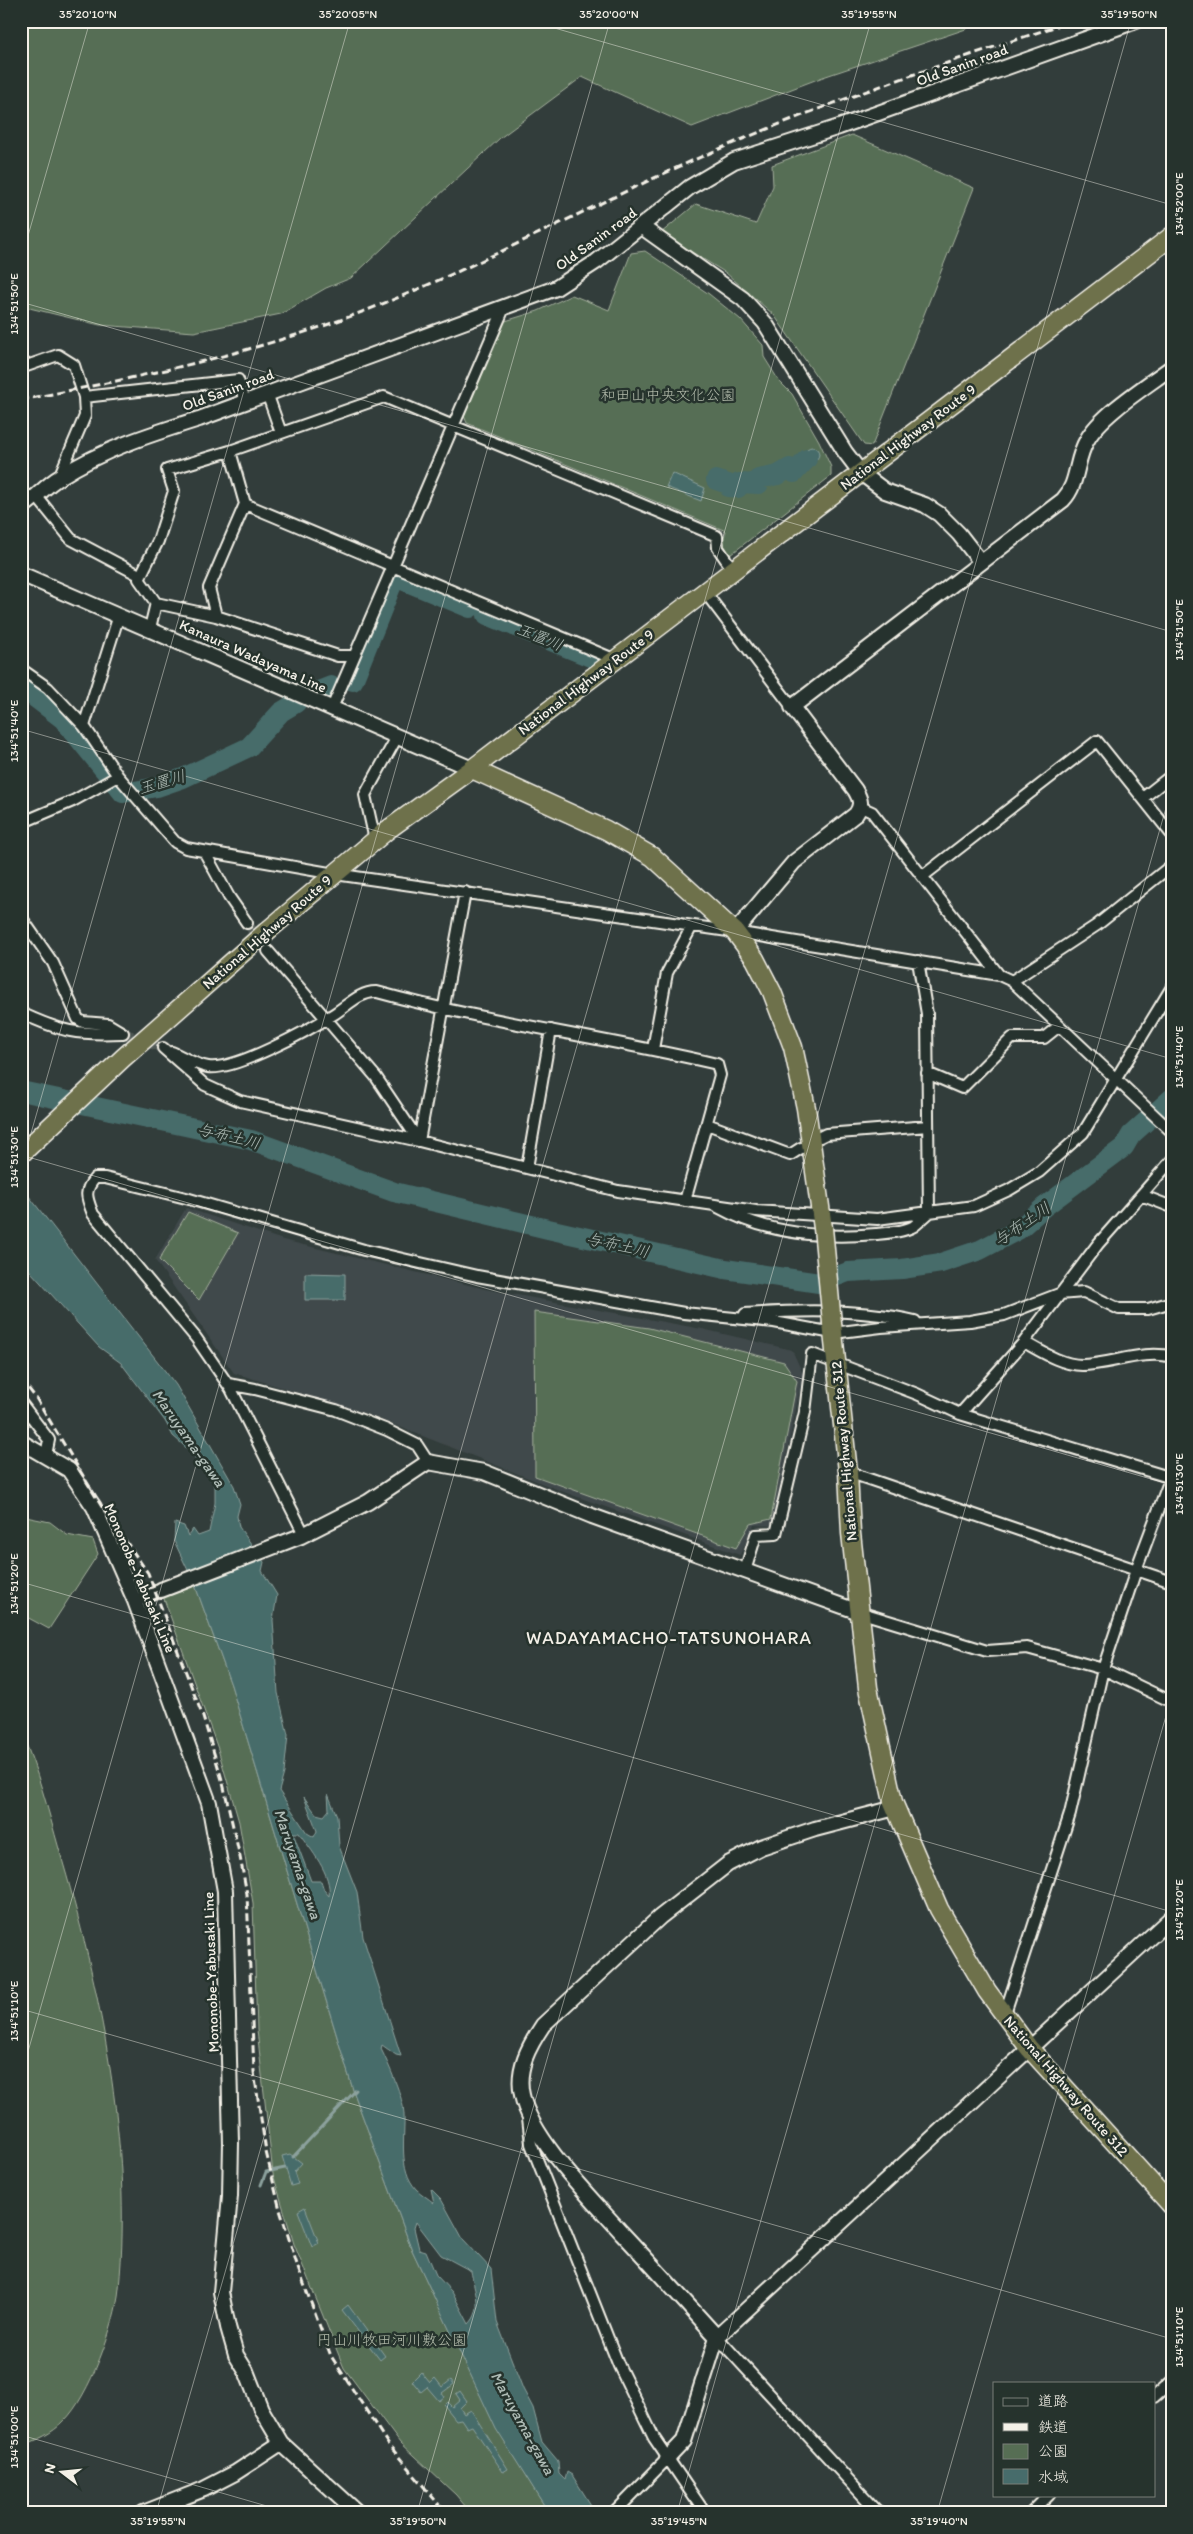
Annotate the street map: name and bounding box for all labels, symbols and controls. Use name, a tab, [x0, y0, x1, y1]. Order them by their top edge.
text: 35°20'10"N	[59, 7, 117, 21]
text: 35°20'05"N	[319, 7, 377, 21]
text: 35°20'00"N	[579, 7, 639, 21]
text: 35°19'55"N	[841, 7, 897, 21]
text: 35°19'50"N	[1101, 7, 1157, 21]
street label: Old Sanin road	[914, 40, 1010, 90]
text: 134°52'00"E	[1172, 172, 1186, 236]
street label: Old Sanin road	[552, 203, 640, 275]
text: 134°51'50"E	[7, 273, 21, 335]
street label: Old Sanin road	[180, 365, 276, 415]
street label: National Highway Route 9	[837, 380, 980, 494]
park label: 和田山中央文化公園	[600, 386, 736, 404]
text: 134°51'50"E	[1172, 599, 1186, 661]
street label: Kanaura Wadayama Line	[177, 615, 329, 697]
water label: 玉置川	[514, 619, 566, 655]
street label: National Highway Route 9	[515, 625, 658, 739]
text: 134°51'40"E	[7, 699, 21, 762]
water label: 玉置川	[136, 766, 188, 798]
street label: National Highway Route 9	[199, 871, 335, 993]
text: 134°51'40"E	[1172, 1025, 1186, 1088]
water label: 与布土川	[196, 1119, 262, 1153]
text: 134°51'30"E	[7, 1126, 21, 1188]
water label: 与布土川	[990, 1198, 1054, 1250]
water label: 与布土川	[585, 1229, 651, 1261]
street label: National Highway Route 312	[827, 1360, 861, 1542]
water label: Maruyama-gawa	[148, 1385, 230, 1491]
text: 134°51'30"E	[1172, 1453, 1186, 1515]
street label: Mononobe-Yabusaki Line	[100, 1501, 180, 1655]
text: 134°51'20"E	[7, 1553, 21, 1615]
district label: WADAYAMACHO-TATSUNOHARA	[526, 1627, 812, 1649]
water label: Maruyama-gawa	[270, 1806, 326, 1922]
text: 134°51'20"E	[1172, 1879, 1186, 1941]
street label: Mononobe-Yabusaki Line	[199, 1891, 223, 2053]
text: 134°51'10"E	[7, 1980, 21, 2041]
street label: National Highway Route 312	[1000, 2012, 1132, 2160]
text: 134°51'10"E	[1172, 2306, 1186, 2367]
park label: 円山川牧田河川敷公園	[317, 2331, 467, 2349]
water label: Maruyama-gawa	[487, 2368, 560, 2479]
legend	[993, 2382, 1156, 2496]
text: 道路	[1038, 2392, 1068, 2410]
text: 134°51'00"E	[7, 2405, 21, 2468]
text: 鉄道	[1038, 2418, 1068, 2436]
text: 公園	[1038, 2442, 1068, 2460]
north arrow	[38, 2446, 88, 2496]
text: N	[41, 2462, 59, 2475]
text: 水域	[1038, 2468, 1068, 2486]
text: 35°19'55"N	[130, 2514, 186, 2528]
text: 35°19'50"N	[390, 2514, 446, 2528]
text: 35°19'45"N	[651, 2514, 707, 2528]
text: 35°19'40"N	[910, 2514, 968, 2528]

